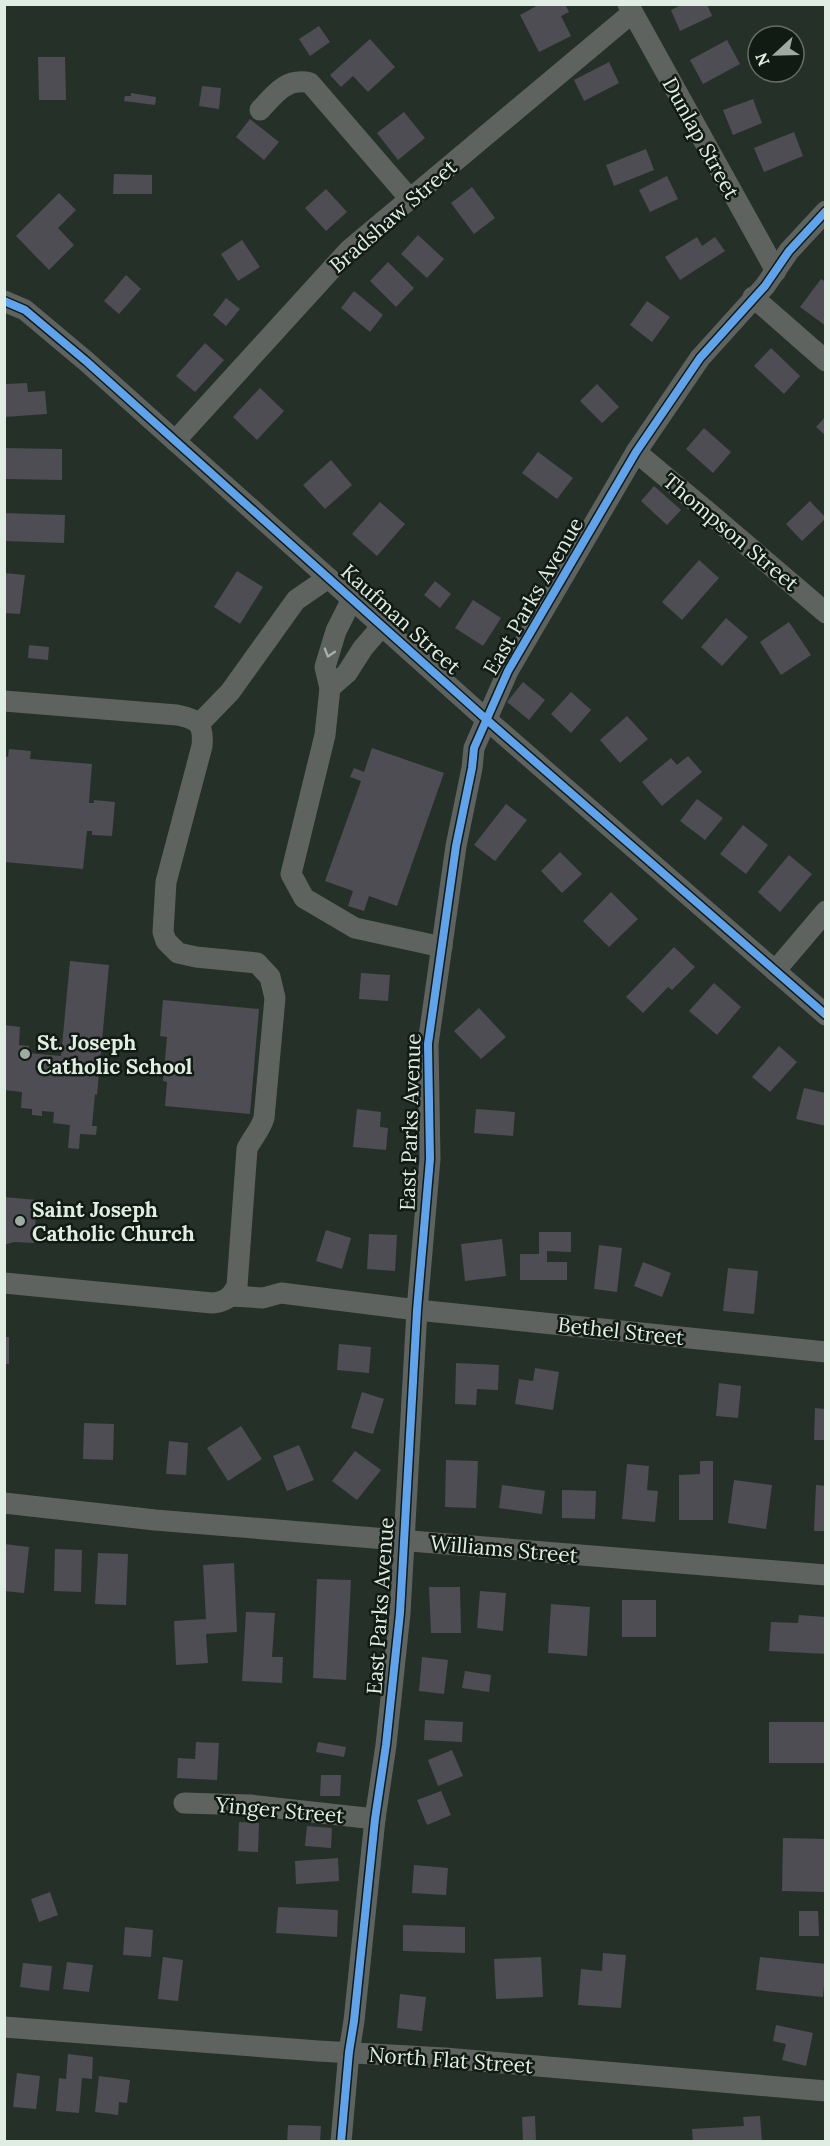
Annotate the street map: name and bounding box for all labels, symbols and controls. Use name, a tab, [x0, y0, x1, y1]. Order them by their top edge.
north arrow	[746, 24, 806, 84]
text: N	[751, 50, 774, 69]
street label: Dunlap Street	[656, 72, 746, 204]
street label: Bradshaw Street	[324, 153, 463, 279]
street label: Thompson Street	[657, 467, 805, 597]
street label: East Parks Avenue	[477, 512, 589, 680]
street label: Kaufman Street	[335, 558, 467, 681]
one-way arrow	[324, 647, 336, 658]
place label: St. Joseph Catholic School	[37, 1029, 193, 1080]
street label: East Parks Avenue	[393, 1033, 427, 1211]
marker: St. Joseph Catholic School	[18, 1047, 32, 1061]
place label: Saint Joseph Catholic Church	[32, 1196, 195, 1247]
marker: Saint Joseph Catholic Church	[13, 1214, 27, 1228]
street label: Bethel Street	[556, 1311, 687, 1351]
street label: East Parks Avenue	[360, 1517, 400, 1695]
street label: Williams Street	[429, 1529, 580, 1569]
street label: Yinger Street	[214, 1791, 346, 1829]
street label: North Flat Street	[368, 2041, 535, 2079]

